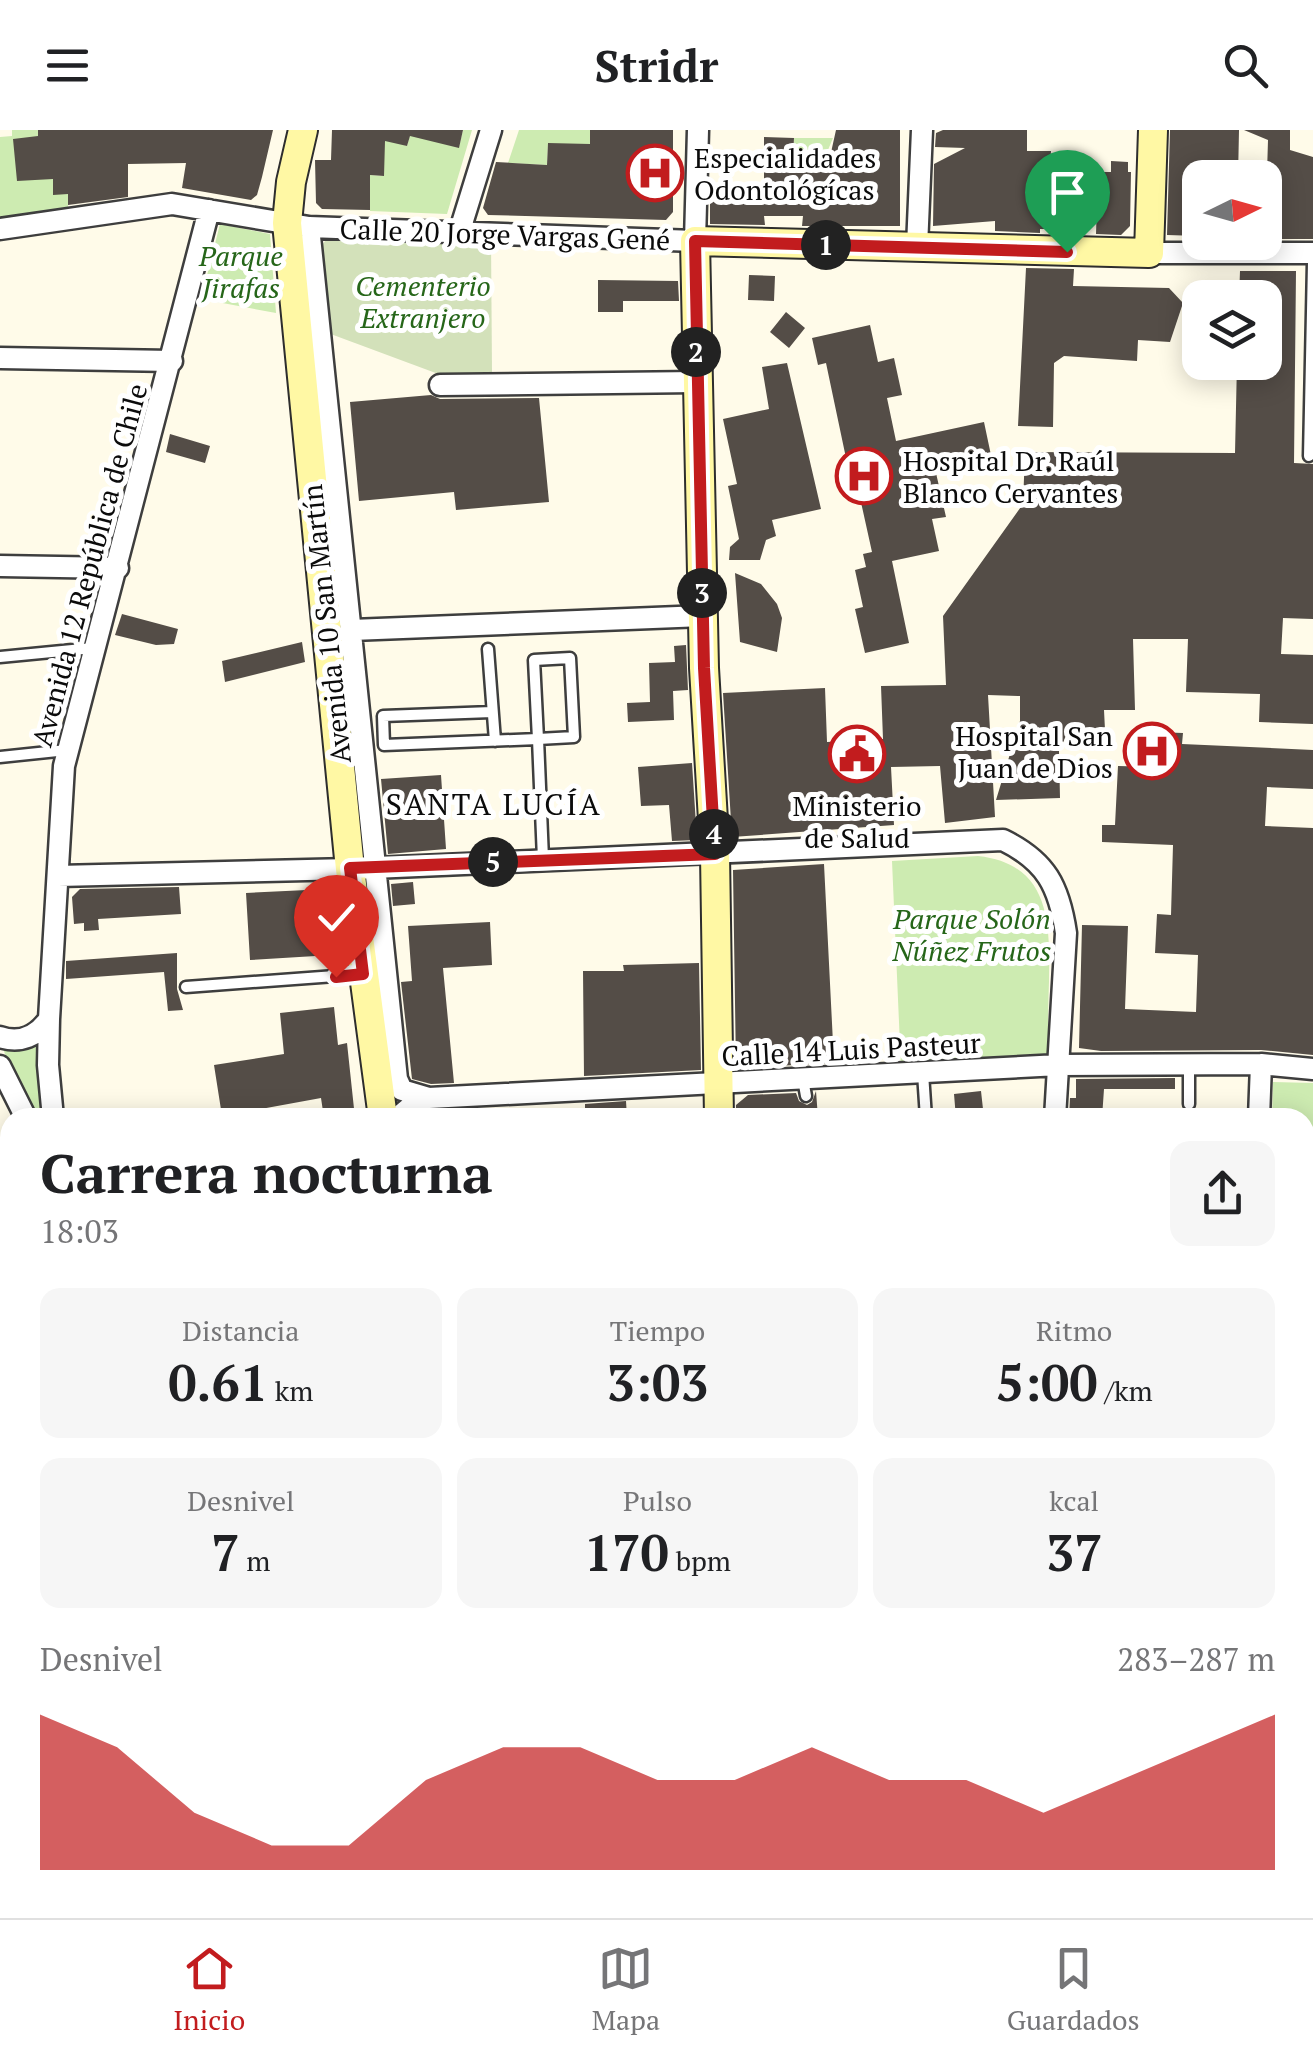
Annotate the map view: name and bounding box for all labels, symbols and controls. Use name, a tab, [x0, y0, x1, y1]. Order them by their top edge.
text: Stridr	[595, 35, 718, 95]
icon: menu	[40, 38, 95, 93]
icon: search	[1218, 38, 1273, 93]
place label: Especialidades Odontológícas	[694, 139, 876, 208]
hospital icon: Especialidades Odontológícas	[625, 143, 685, 203]
pin	[1025, 150, 1110, 253]
north arrow	[1182, 160, 1282, 260]
map controls	[1182, 160, 1282, 380]
icon: arrive	[1040, 165, 1095, 220]
street label: Calle 20 Jorge Vargas Gené	[339, 210, 671, 258]
pin: 1	[801, 220, 851, 270]
text: 1	[818, 226, 834, 263]
park label: Parque Jirafas	[198, 237, 283, 306]
park label: Cementerio Extranjero	[355, 267, 491, 336]
button: layers	[1182, 280, 1282, 380]
pin: 2	[671, 327, 721, 377]
text: 2	[688, 333, 704, 370]
street label: Avenida 12 República de Chile	[23, 379, 155, 751]
place label: Hospital Dr. Raúl Blanco Cervantes	[903, 442, 1119, 511]
hospital icon: Hospital Dr. Raúl Blanco Cervantes	[834, 446, 894, 506]
street label: Avenida 10 San Martín	[293, 482, 359, 765]
pin: 3	[677, 568, 727, 618]
text: 3	[694, 574, 710, 611]
place label: Hospital San Juan de Dios	[955, 717, 1113, 786]
hospital icon: Hospital San Juan de Dios	[1122, 721, 1182, 781]
public building icon: Ministerio de Salud	[827, 724, 887, 784]
district label: SANTA LUCÍA	[386, 784, 602, 824]
place label: Ministerio de Salud	[792, 787, 922, 856]
pin: 4	[689, 809, 739, 859]
text: 4	[706, 815, 722, 852]
pin: 5	[468, 837, 518, 887]
text: 5	[485, 843, 501, 880]
pin	[294, 875, 379, 978]
icon: check	[309, 890, 364, 945]
park label: Parque Solón Núñez Frutos	[892, 900, 1051, 969]
street label: Calle 14 Luis Pasteur	[720, 1024, 982, 1074]
text: Carrera nocturna	[40, 1136, 493, 1209]
button: share	[1170, 1141, 1275, 1246]
text: 18:03	[40, 1210, 119, 1252]
text: Distancia	[182, 1312, 299, 1349]
text: Tiempo	[610, 1312, 705, 1349]
text: Ritmo	[1036, 1312, 1112, 1349]
text: 0.61	[168, 1349, 268, 1415]
text: 3:03	[607, 1349, 708, 1415]
text: 5:00	[996, 1349, 1098, 1415]
text: km	[268, 1372, 313, 1409]
text: /km	[1098, 1372, 1153, 1409]
text: Desnivel	[187, 1482, 294, 1519]
text: Pulso	[623, 1482, 692, 1519]
text: kcal	[1049, 1482, 1099, 1519]
text: 7	[211, 1519, 239, 1585]
text: 170	[584, 1519, 669, 1585]
text: 37	[1046, 1519, 1102, 1585]
text: m	[239, 1542, 270, 1579]
text: bpm	[669, 1542, 731, 1579]
text: Desnivel	[40, 1638, 163, 1680]
text: 283–287 m	[1117, 1638, 1275, 1680]
tab: Inicio	[173, 1941, 245, 2038]
tab: Mapa	[592, 1941, 660, 2038]
tab: Guardados	[1007, 1941, 1140, 2038]

